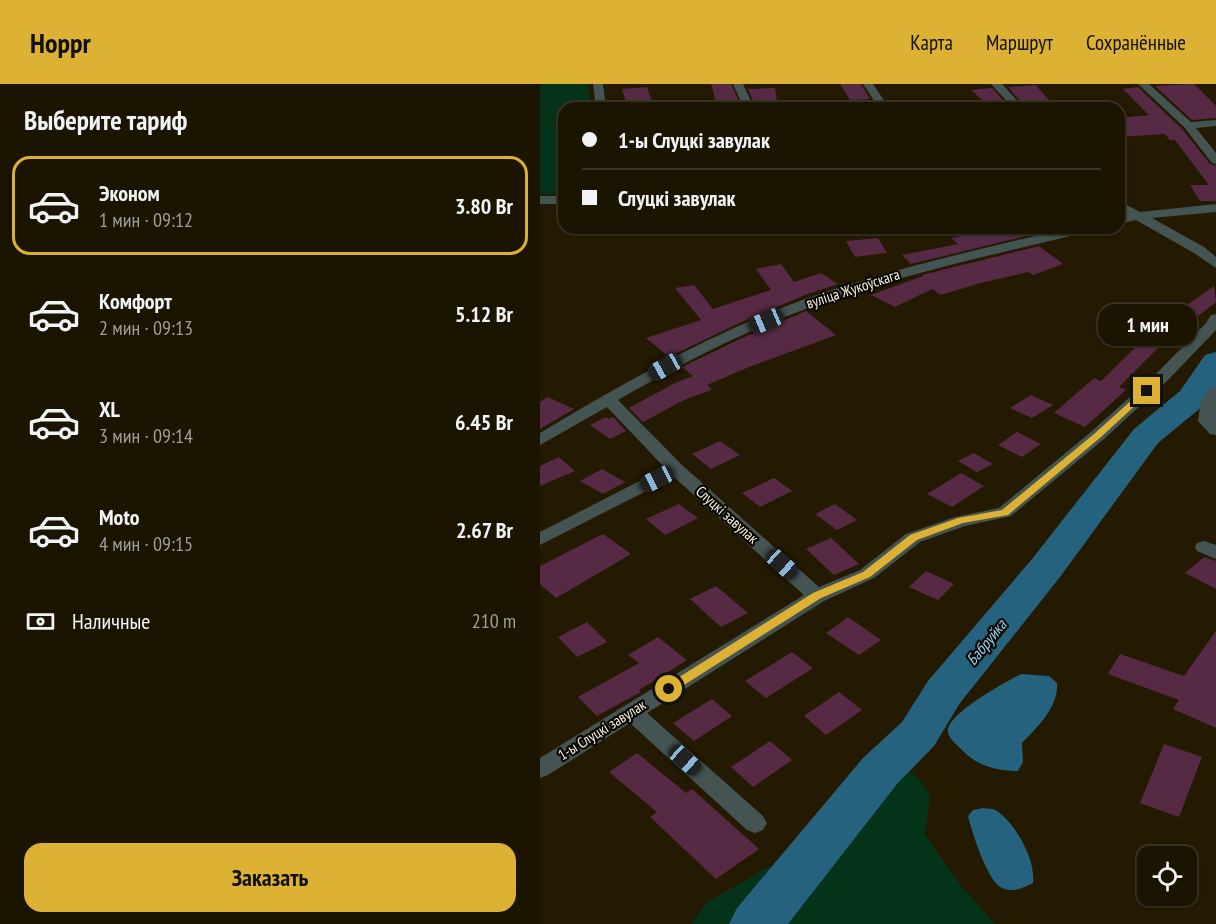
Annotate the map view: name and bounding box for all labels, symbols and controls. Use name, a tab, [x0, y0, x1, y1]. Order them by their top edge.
text: Hoppr	[30, 24, 91, 61]
text: Карта	[910, 29, 953, 56]
text: Маршрут	[986, 29, 1053, 56]
text: Сохранённые	[1086, 29, 1186, 56]
text: Выберите тариф	[24, 103, 187, 137]
text: 1-ы Слуцкі завулак	[618, 126, 770, 154]
icon: car	[27, 179, 81, 233]
text: Эконом	[99, 179, 160, 207]
text: Слуцкі завулак	[618, 184, 736, 212]
text: 3.80 Br	[455, 192, 513, 220]
text: 1 мин · 09:12	[99, 207, 193, 233]
street label: вуліца Жукоўскага	[804, 264, 902, 313]
icon: car	[27, 287, 81, 341]
text: Комфорт	[99, 287, 172, 315]
text: 5.12 Br	[455, 300, 513, 328]
callout: 1 мин	[1098, 304, 1196, 346]
car	[746, 306, 786, 336]
text: 1 мин	[1126, 312, 1169, 338]
text: 2 мин · 09:13	[99, 315, 193, 341]
car	[645, 350, 685, 384]
route end	[1133, 377, 1160, 404]
icon: car	[27, 395, 81, 449]
text: XL	[99, 395, 120, 423]
text: 6.45 Br	[455, 408, 513, 436]
text: 3 мин · 09:14	[99, 423, 193, 449]
car	[637, 463, 677, 495]
street label: Слуцкі завулак	[692, 482, 763, 548]
icon: car	[27, 503, 81, 557]
text: Moto	[99, 503, 140, 531]
text: 2.67 Br	[456, 516, 513, 544]
text: 4 мин · 09:15	[99, 531, 193, 557]
car	[763, 545, 801, 583]
icon: cash	[24, 605, 57, 638]
text: Наличные	[72, 607, 150, 635]
text: 210 m	[472, 608, 516, 634]
water label: Бабруйка	[962, 614, 1011, 669]
route start	[655, 675, 682, 702]
street label: 1-ы Слуцкі завулак	[554, 695, 649, 764]
car	[666, 741, 704, 779]
button: Заказать	[24, 843, 516, 912]
map controls	[1137, 846, 1197, 906]
button: locate	[1137, 846, 1197, 906]

